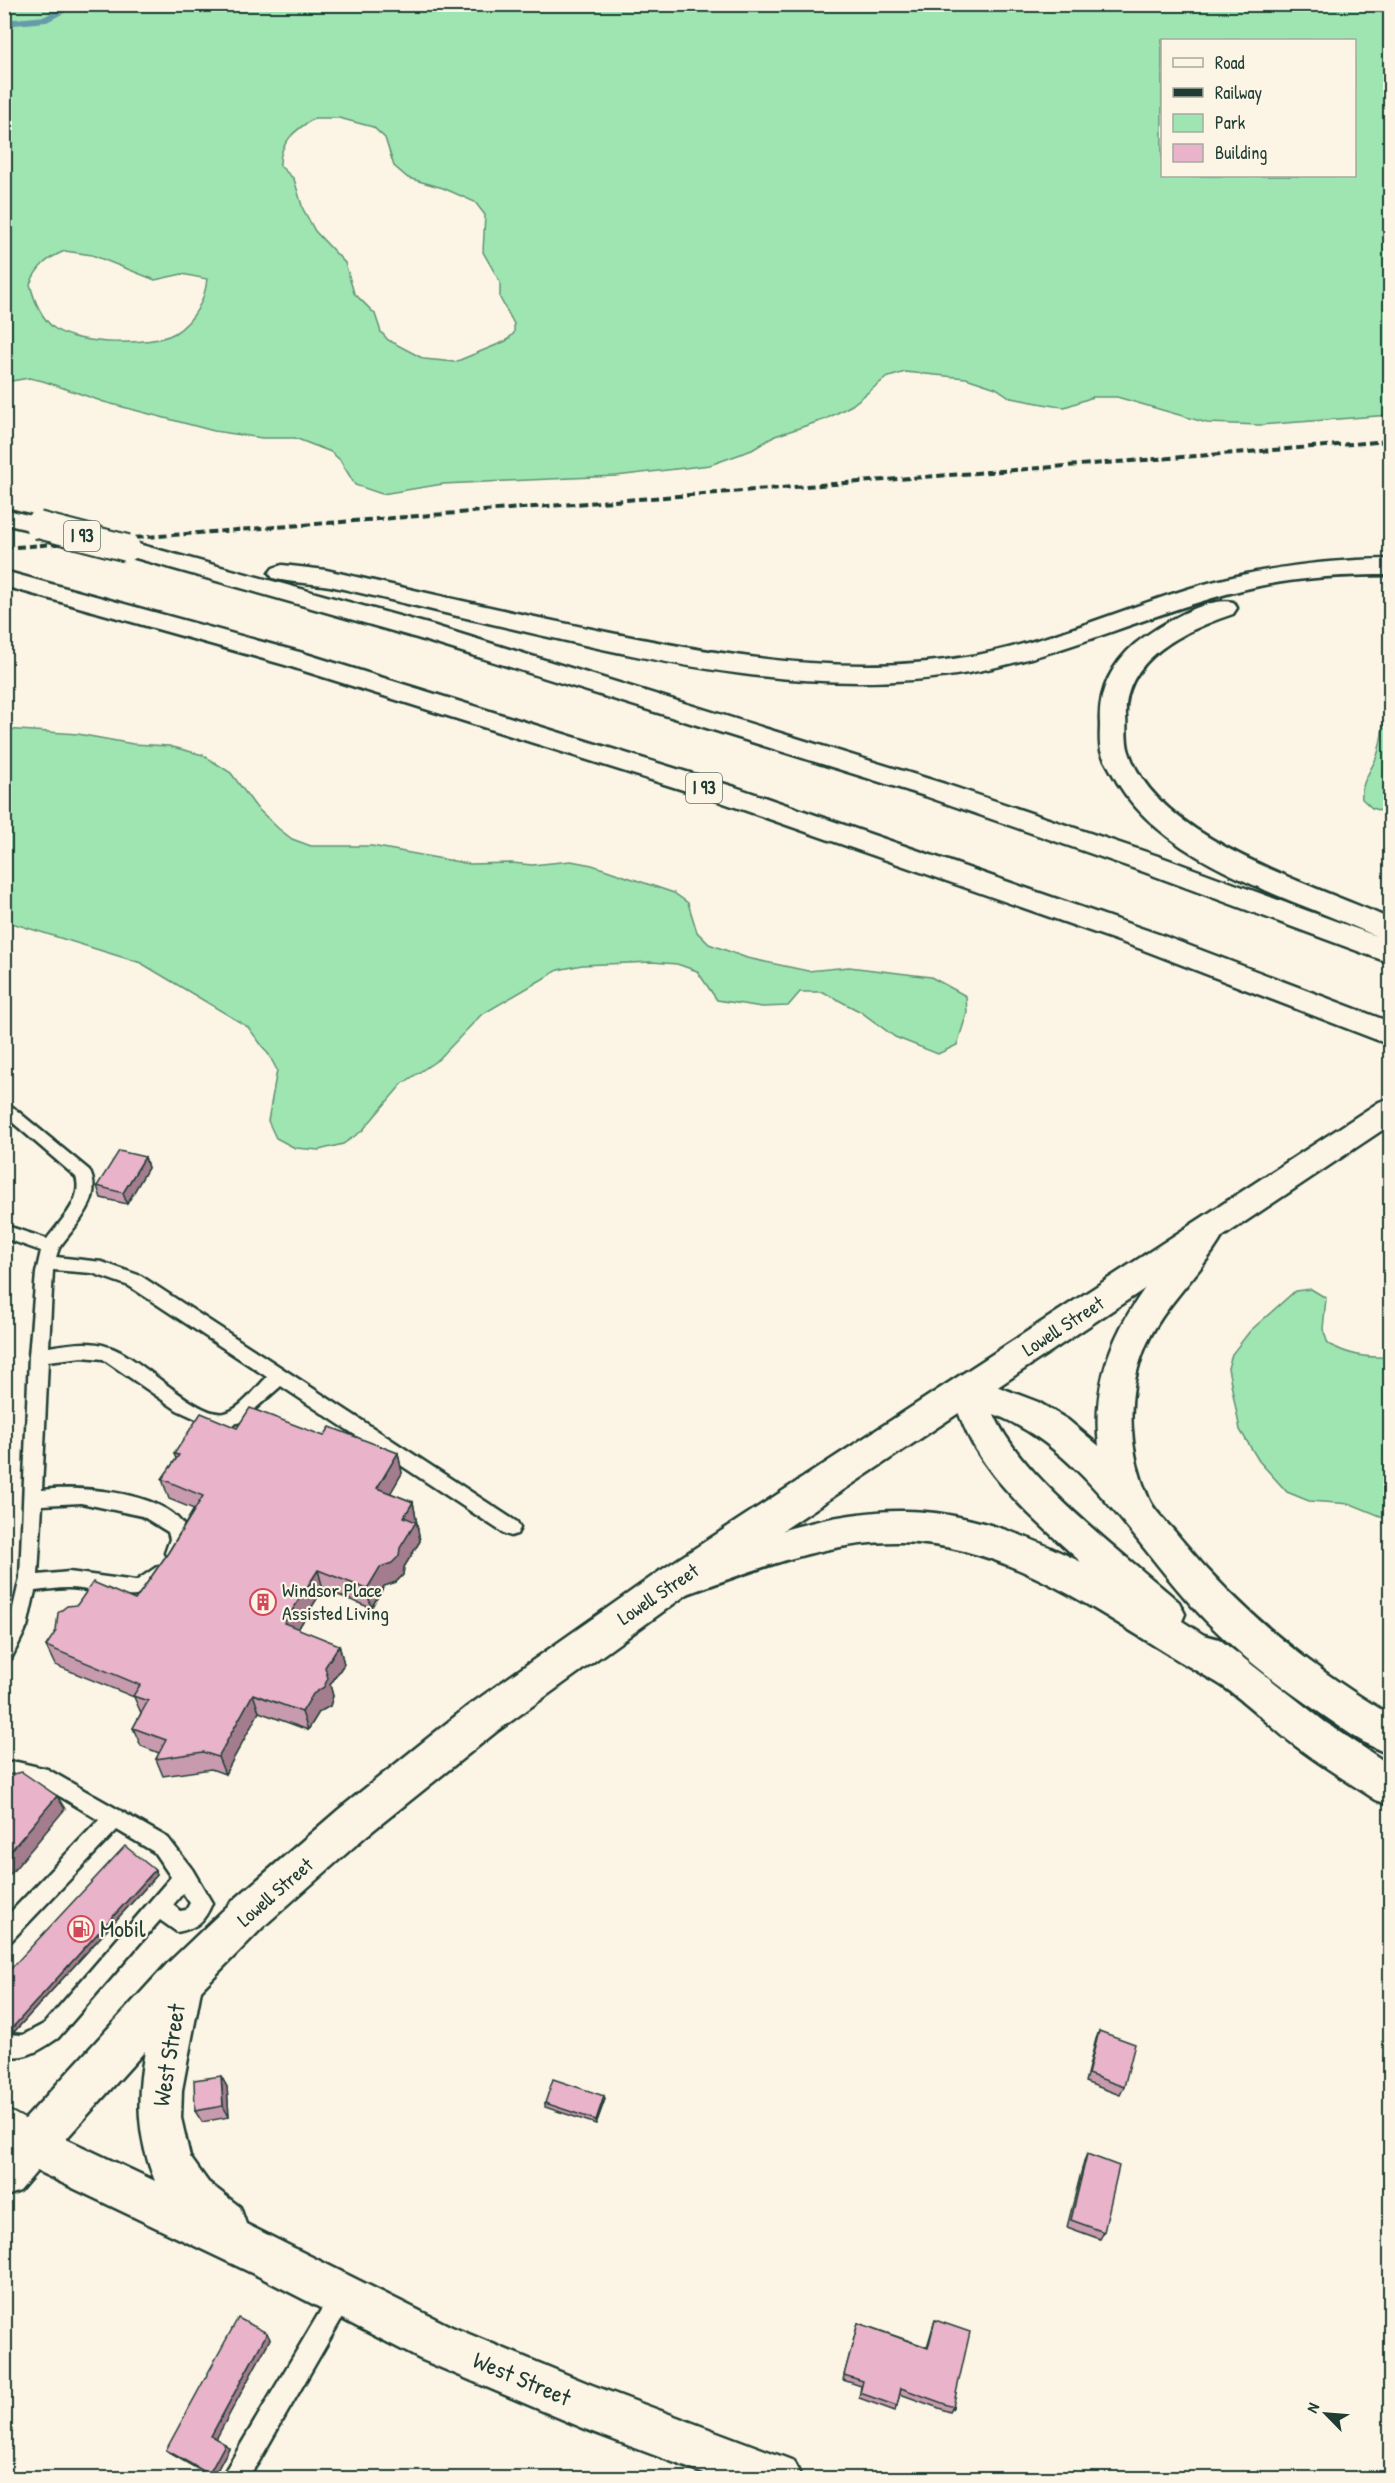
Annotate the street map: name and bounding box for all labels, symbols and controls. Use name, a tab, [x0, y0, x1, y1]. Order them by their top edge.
legend	[1161, 39, 1356, 177]
text: Road	[1215, 50, 1245, 75]
text: Railway	[1215, 80, 1262, 105]
text: Park	[1215, 110, 1246, 135]
text: Building	[1215, 140, 1267, 165]
road number: I 93	[64, 521, 100, 551]
road number: I 93	[686, 773, 722, 803]
street label: Lowell Street	[1017, 1288, 1110, 1362]
street label: Lowell Street	[612, 1556, 705, 1631]
place label: Windsor Place Assisted Living	[282, 1576, 389, 1626]
building icon: Windsor Place Assisted Living	[248, 1587, 278, 1617]
street label: Lowell Street	[231, 1850, 319, 1932]
place label: Mobil	[100, 1912, 146, 1944]
fuel station icon: Mobil	[66, 1914, 96, 1944]
street label: West Street	[144, 2001, 192, 2108]
street label: West Street	[469, 2343, 577, 2413]
north arrow	[1296, 2384, 1356, 2444]
text: N	[1301, 2399, 1324, 2416]

